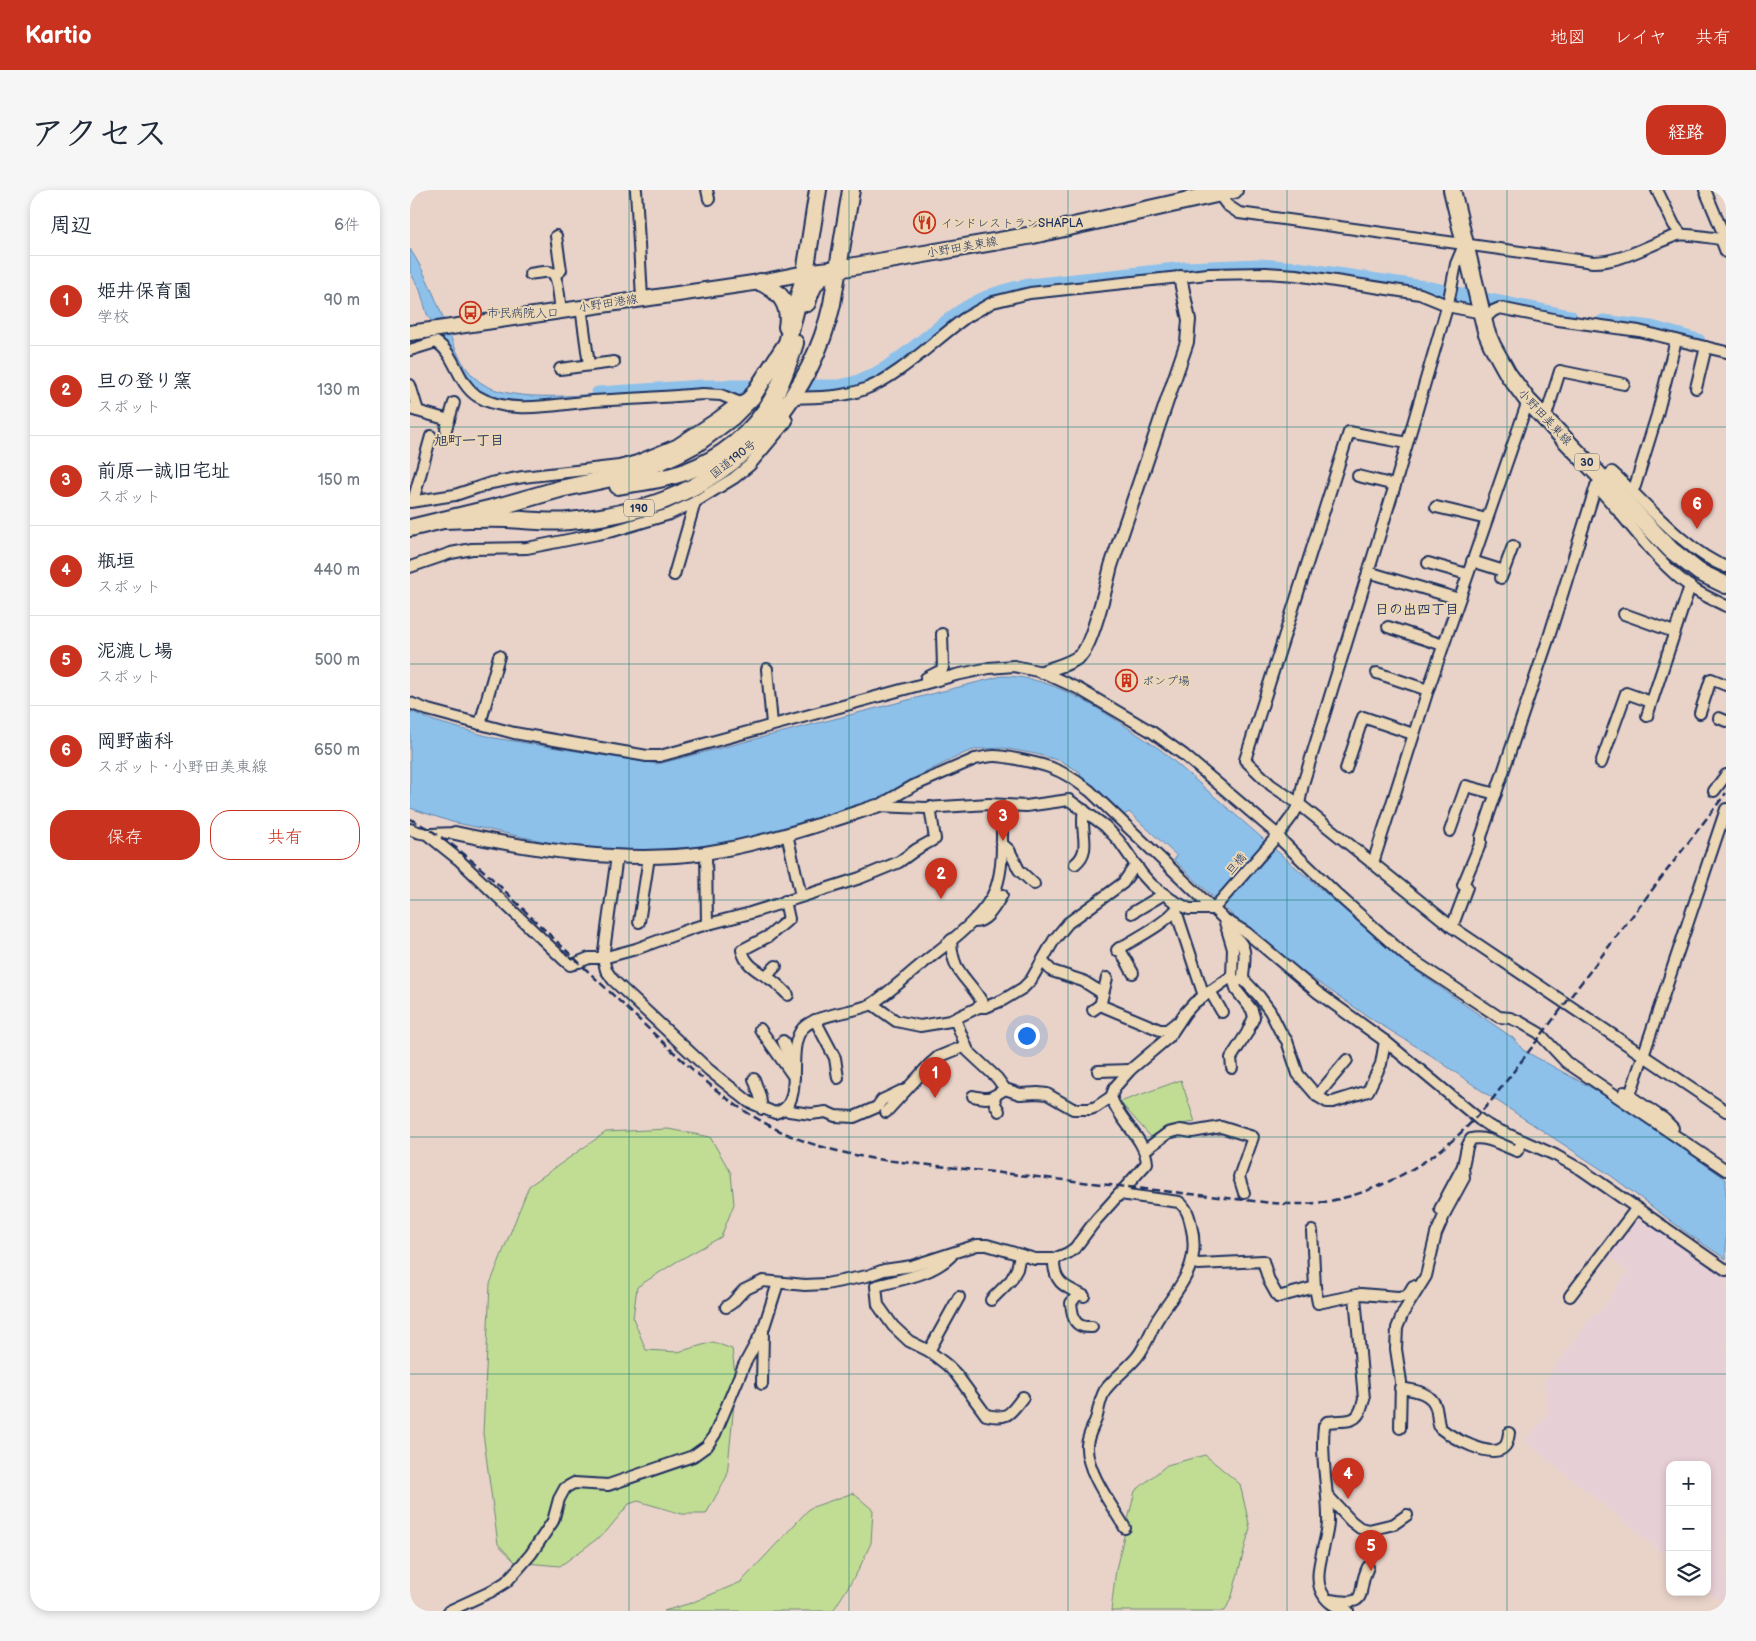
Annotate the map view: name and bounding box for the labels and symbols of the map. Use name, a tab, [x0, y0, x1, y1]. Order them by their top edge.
restaurant icon: インドレストランSHAPLA	[913, 211, 937, 235]
place label: インドレストランSHAPLA	[941, 216, 1084, 231]
street label: 小野田美東線	[925, 234, 999, 261]
street label: 小野田港線	[577, 291, 639, 316]
bus stop icon: 市民病院入口	[459, 301, 483, 325]
place label: 市民病院入口	[487, 306, 559, 321]
street label: 小野田美東線	[1515, 386, 1575, 449]
district label: 旭町一丁目	[434, 432, 504, 449]
street label: 国道190号	[707, 437, 759, 482]
road number: 30	[1574, 454, 1600, 470]
pin: 6	[1681, 488, 1713, 529]
road number: 190	[624, 500, 654, 516]
district label: 日の出四丁目	[1375, 601, 1459, 618]
building icon: ポンプ場	[1114, 669, 1138, 693]
place label: ポンプ場	[1142, 674, 1190, 689]
pin: 3	[987, 800, 1019, 841]
street label: 旦橋	[1223, 850, 1250, 878]
pin: 2	[925, 858, 957, 899]
your location	[1014, 1023, 1040, 1049]
pin: 1	[919, 1057, 951, 1098]
pin: 4	[1332, 1458, 1364, 1499]
pin: 5	[1355, 1530, 1387, 1571]

